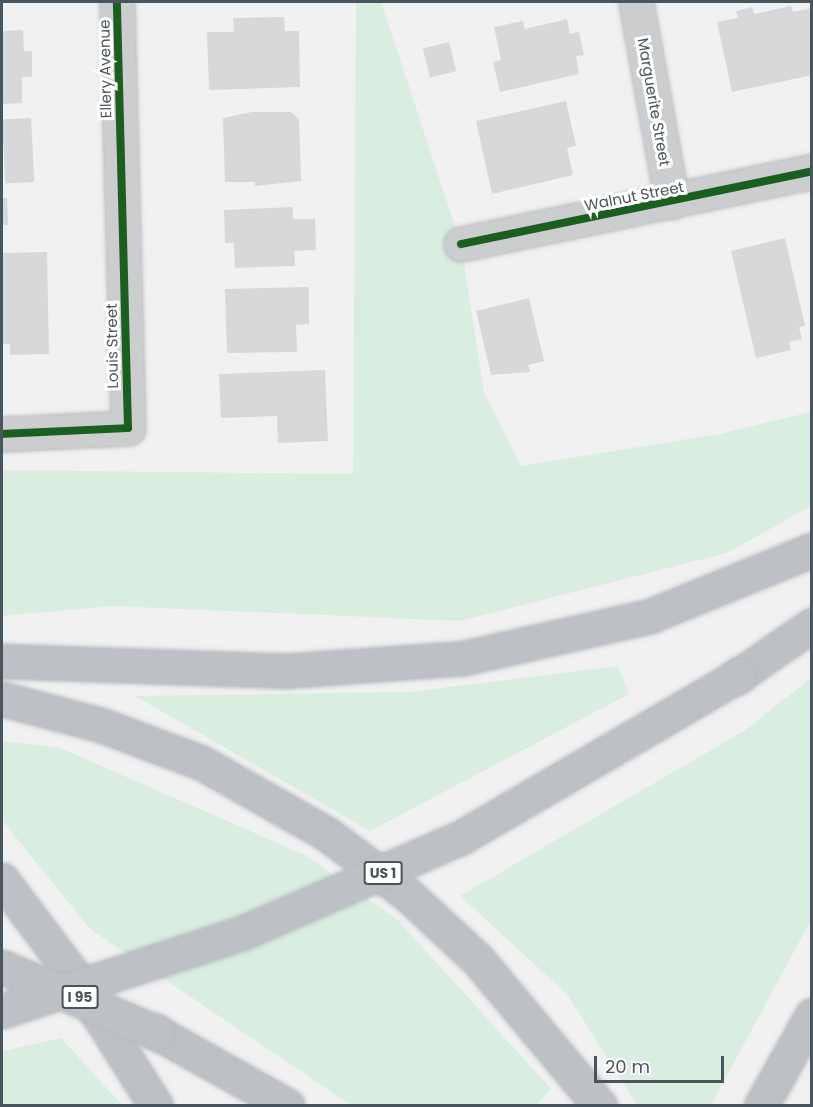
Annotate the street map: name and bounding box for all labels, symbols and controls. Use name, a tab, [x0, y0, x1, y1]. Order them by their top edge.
street label: Ellery Avenue	[95, 19, 115, 119]
street label: Marguerite Street	[634, 37, 674, 167]
street label: Walnut Street	[583, 178, 685, 214]
street label: Louis Street	[102, 303, 122, 389]
road number: US 1	[364, 862, 403, 884]
road number: I 95	[60, 986, 100, 1008]
scale bar	[597, 1044, 728, 1082]
text: 20 m	[605, 1054, 650, 1079]

